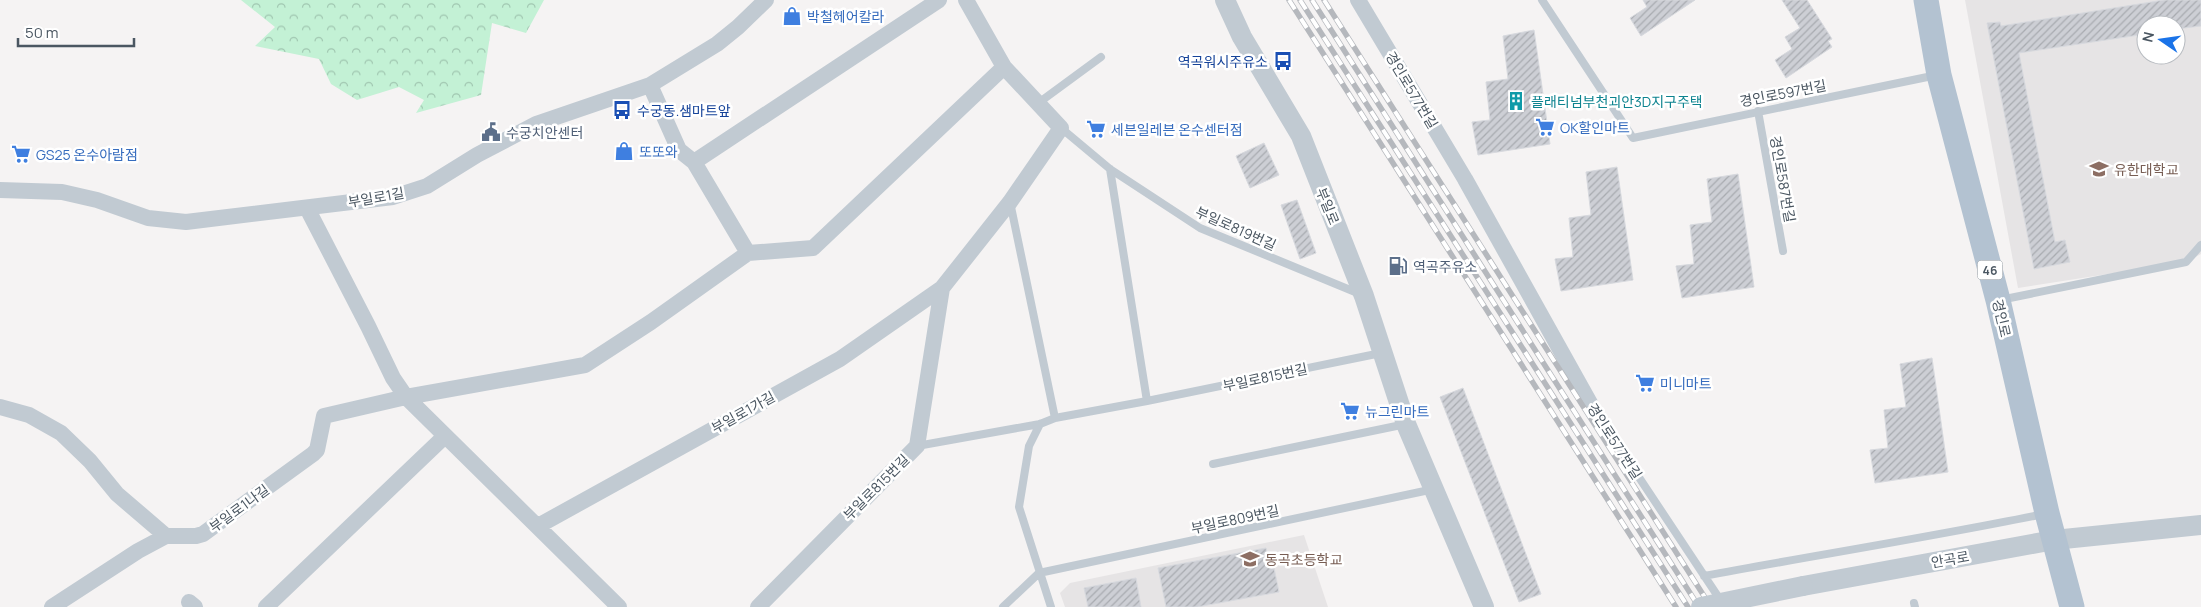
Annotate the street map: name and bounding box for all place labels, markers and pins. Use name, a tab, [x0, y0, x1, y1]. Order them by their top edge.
shop icon: 박철헤어칼라	[781, 5, 803, 27]
place label: 박철헤어칼라	[807, 7, 884, 26]
bus stop icon: 역곡워시주유소	[1272, 50, 1294, 72]
place label: 역곡워시주유소	[1178, 52, 1268, 71]
building icon: 플래티넘부천괴안3D지구주택	[1505, 90, 1527, 112]
place label: 플래티넘부천괴안3D지구주택	[1531, 92, 1703, 111]
bus stop icon: 수궁동.샘마트앞	[611, 99, 633, 121]
place label: 수궁동.샘마트앞	[637, 101, 731, 120]
supermarket icon: OK할인마트	[1534, 116, 1556, 138]
supermarket icon: 세븐일레븐 온수센터점	[1085, 118, 1107, 140]
place label: OK할인마트	[1560, 118, 1630, 137]
place label: 세븐일레븐 온수센터점	[1111, 120, 1243, 139]
public building icon: 수궁치안센터	[480, 121, 502, 143]
place label: 수궁치안센터	[506, 123, 583, 142]
shop icon: 또또와	[613, 140, 635, 162]
place label: 또또와	[639, 142, 678, 161]
supermarket icon: GS25 온수아람점	[10, 143, 32, 165]
place label: GS25 온수아람점	[36, 145, 138, 164]
school or university icon: 유한대학교	[2088, 158, 2110, 180]
place label: 유한대학교	[2114, 160, 2179, 179]
fuel station icon: 역곡주유소	[1387, 255, 1409, 277]
place label: 역곡주유소	[1413, 257, 1478, 276]
supermarket icon: 미니마트	[1634, 372, 1656, 394]
place label: 미니마트	[1660, 374, 1712, 393]
supermarket icon: 뉴그린마트	[1339, 400, 1361, 422]
place label: 뉴그린마트	[1365, 402, 1430, 421]
school or university icon: 동곡초등학교	[1239, 548, 1261, 570]
place label: 동곡초등학교	[1265, 550, 1342, 569]

